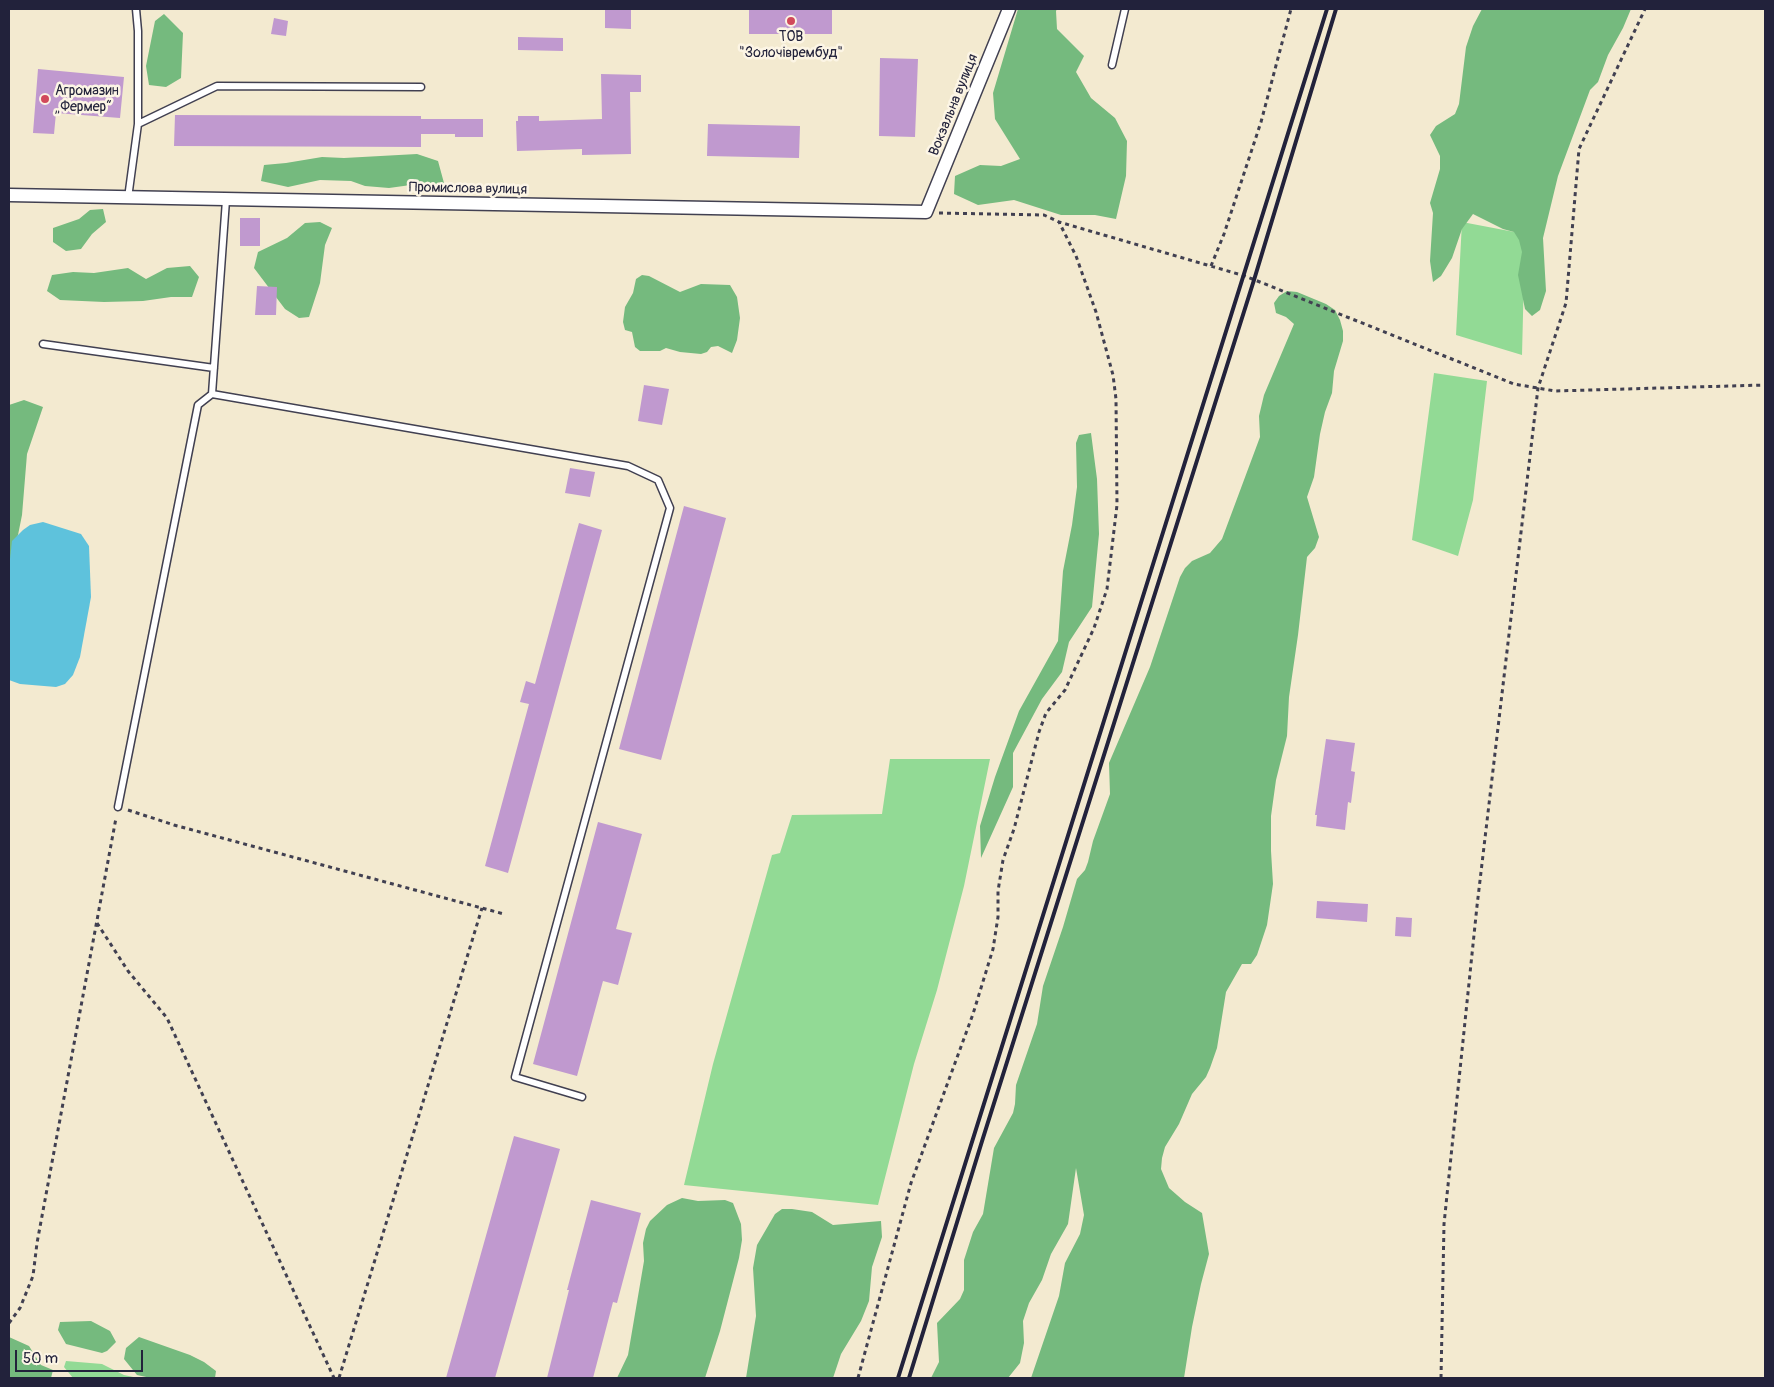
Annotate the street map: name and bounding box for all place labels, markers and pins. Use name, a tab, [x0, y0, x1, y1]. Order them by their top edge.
marker: ТОВ "Золочіврембуд"	[785, 15, 797, 27]
place label: ТОВ "Золочіврембуд"	[739, 29, 843, 62]
place label: Агромазин „Фермер“	[55, 83, 119, 115]
marker: Агромазин „Фермер“	[39, 93, 51, 105]

